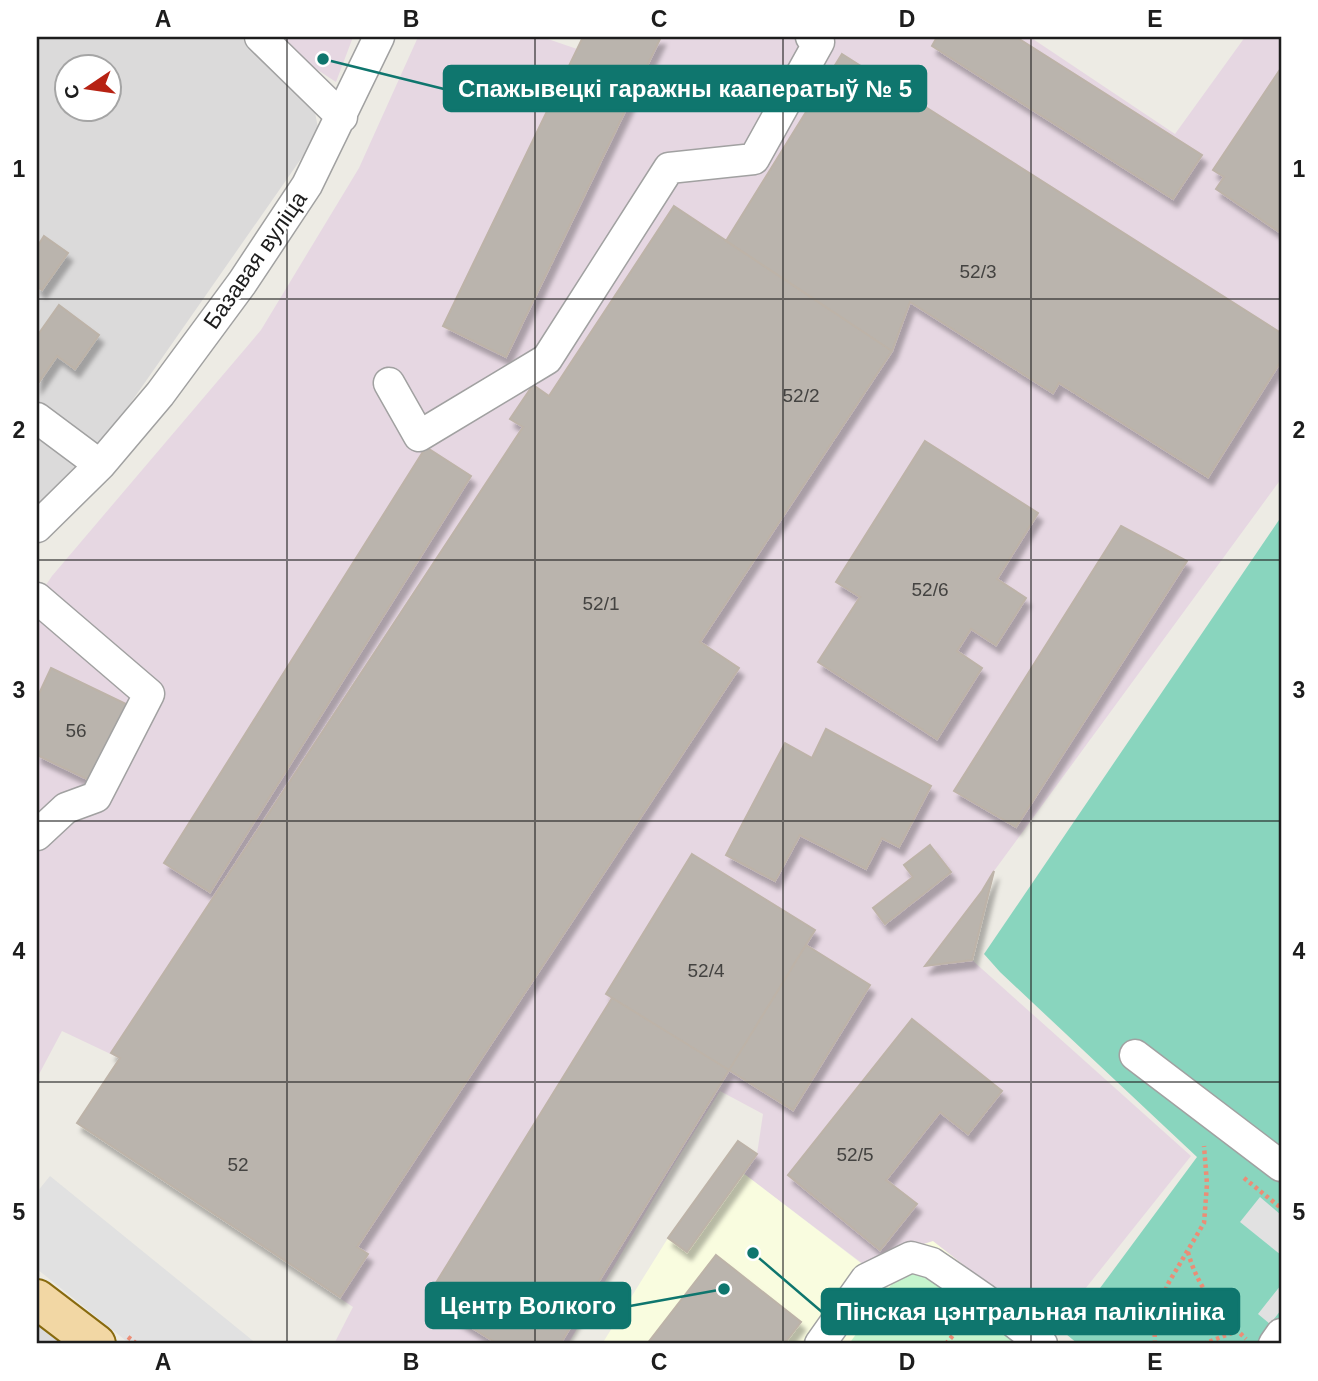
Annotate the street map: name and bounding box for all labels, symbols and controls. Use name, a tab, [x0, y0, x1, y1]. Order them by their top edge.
text: A	[155, 6, 171, 32]
text: B	[403, 6, 419, 32]
text: C	[651, 6, 667, 32]
text: D	[899, 6, 915, 32]
text: E	[1147, 6, 1163, 32]
north arrow	[52, 52, 122, 122]
callout: Спажывецкі гаражны кааператыў № 5	[444, 66, 926, 111]
text: Спажывецкі гаражны кааператыў № 5	[458, 75, 912, 102]
text: С	[60, 82, 84, 101]
text: 1	[13, 156, 26, 182]
text: 1	[1293, 156, 1306, 182]
street label: Базавая вуліца	[198, 186, 312, 334]
house number: 52/3	[960, 261, 996, 282]
house number: 52/2	[783, 385, 819, 406]
text: 2	[13, 417, 25, 443]
text: 2	[1293, 417, 1305, 443]
house number: 52/6	[912, 579, 948, 600]
house number: 52/1	[583, 593, 619, 614]
text: 3	[13, 677, 25, 703]
text: 3	[1293, 677, 1305, 703]
house number: 56	[65, 720, 87, 741]
text: 4	[13, 938, 26, 964]
text: 4	[1293, 938, 1306, 964]
house number: 52/4	[688, 960, 725, 981]
house number: 52/5	[837, 1144, 873, 1165]
house number: 52	[227, 1154, 249, 1175]
text: 5	[13, 1199, 26, 1225]
text: 5	[1293, 1199, 1306, 1225]
callout: Центр Волкого	[426, 1283, 630, 1328]
callout: Пінская цэнтральная паліклініка	[822, 1289, 1239, 1334]
text: Центр Волкого	[440, 1292, 616, 1319]
text: Пінская цэнтральная паліклініка	[835, 1298, 1225, 1325]
text: A	[155, 1349, 171, 1375]
text: B	[403, 1349, 419, 1375]
text: C	[651, 1349, 667, 1375]
text: D	[899, 1349, 915, 1375]
text: E	[1147, 1349, 1163, 1375]

